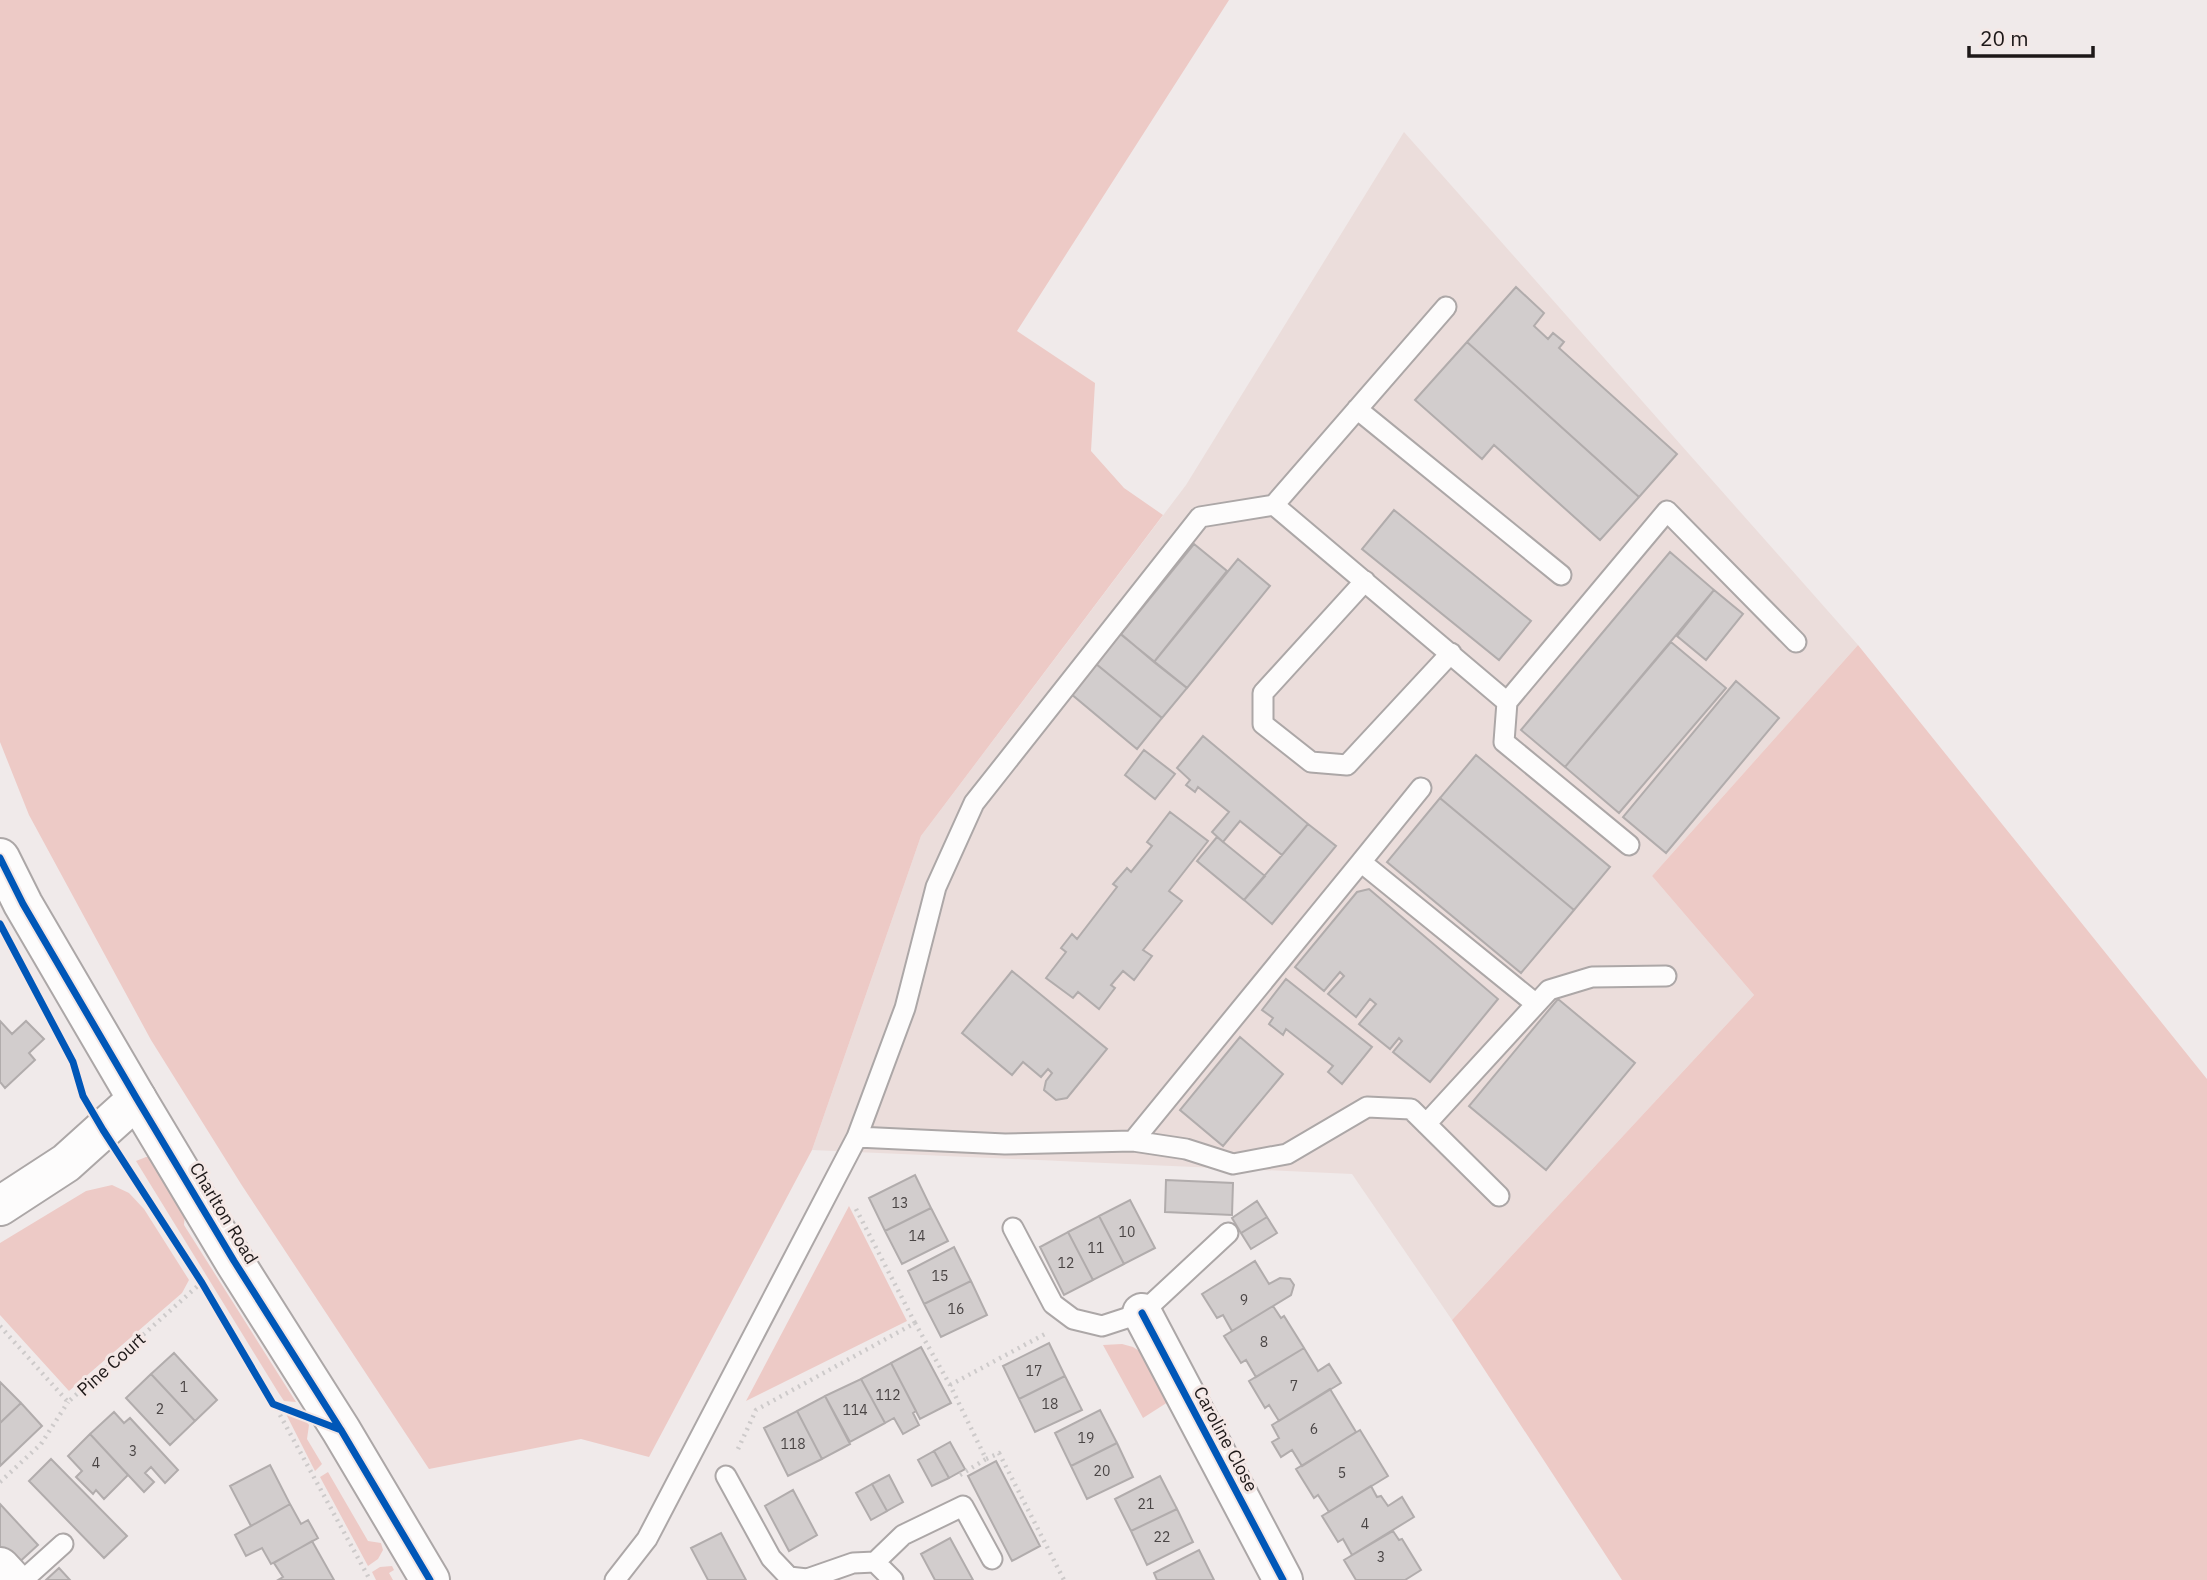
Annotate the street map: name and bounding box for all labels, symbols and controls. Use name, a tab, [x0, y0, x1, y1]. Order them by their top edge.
scale bar	[1969, 14, 2093, 58]
text: 20 m	[1980, 24, 2029, 52]
street label: Charlton Road	[185, 1158, 263, 1268]
house number: 13	[892, 1194, 908, 1212]
house number: 10	[1119, 1223, 1135, 1241]
house number: 14	[909, 1227, 925, 1245]
house number: 11	[1088, 1239, 1104, 1257]
house number: 12	[1058, 1254, 1074, 1272]
house number: 15	[932, 1267, 948, 1285]
house number: 9	[1240, 1291, 1248, 1309]
house number: 16	[948, 1300, 964, 1318]
street label: Pine Court	[72, 1327, 150, 1401]
house number: 8	[1260, 1333, 1268, 1351]
house number: 17	[1026, 1362, 1042, 1380]
house number: 7	[1290, 1377, 1298, 1395]
house number: 1	[180, 1378, 188, 1396]
street label: Caroline Close	[1189, 1382, 1263, 1496]
house number: 112	[875, 1386, 901, 1404]
house number: 18	[1042, 1395, 1058, 1413]
house number: 2	[156, 1400, 164, 1418]
house number: 114	[842, 1401, 868, 1419]
house number: 6	[1310, 1420, 1318, 1438]
house number: 19	[1078, 1429, 1094, 1447]
house number: 118	[780, 1435, 806, 1453]
house number: 3	[129, 1442, 137, 1460]
house number: 4	[92, 1454, 100, 1472]
house number: 20	[1094, 1462, 1110, 1480]
house number: 5	[1338, 1464, 1346, 1482]
house number: 21	[1138, 1495, 1154, 1513]
house number: 4	[1361, 1515, 1369, 1533]
house number: 22	[1154, 1528, 1170, 1546]
house number: 3	[1377, 1548, 1385, 1566]

